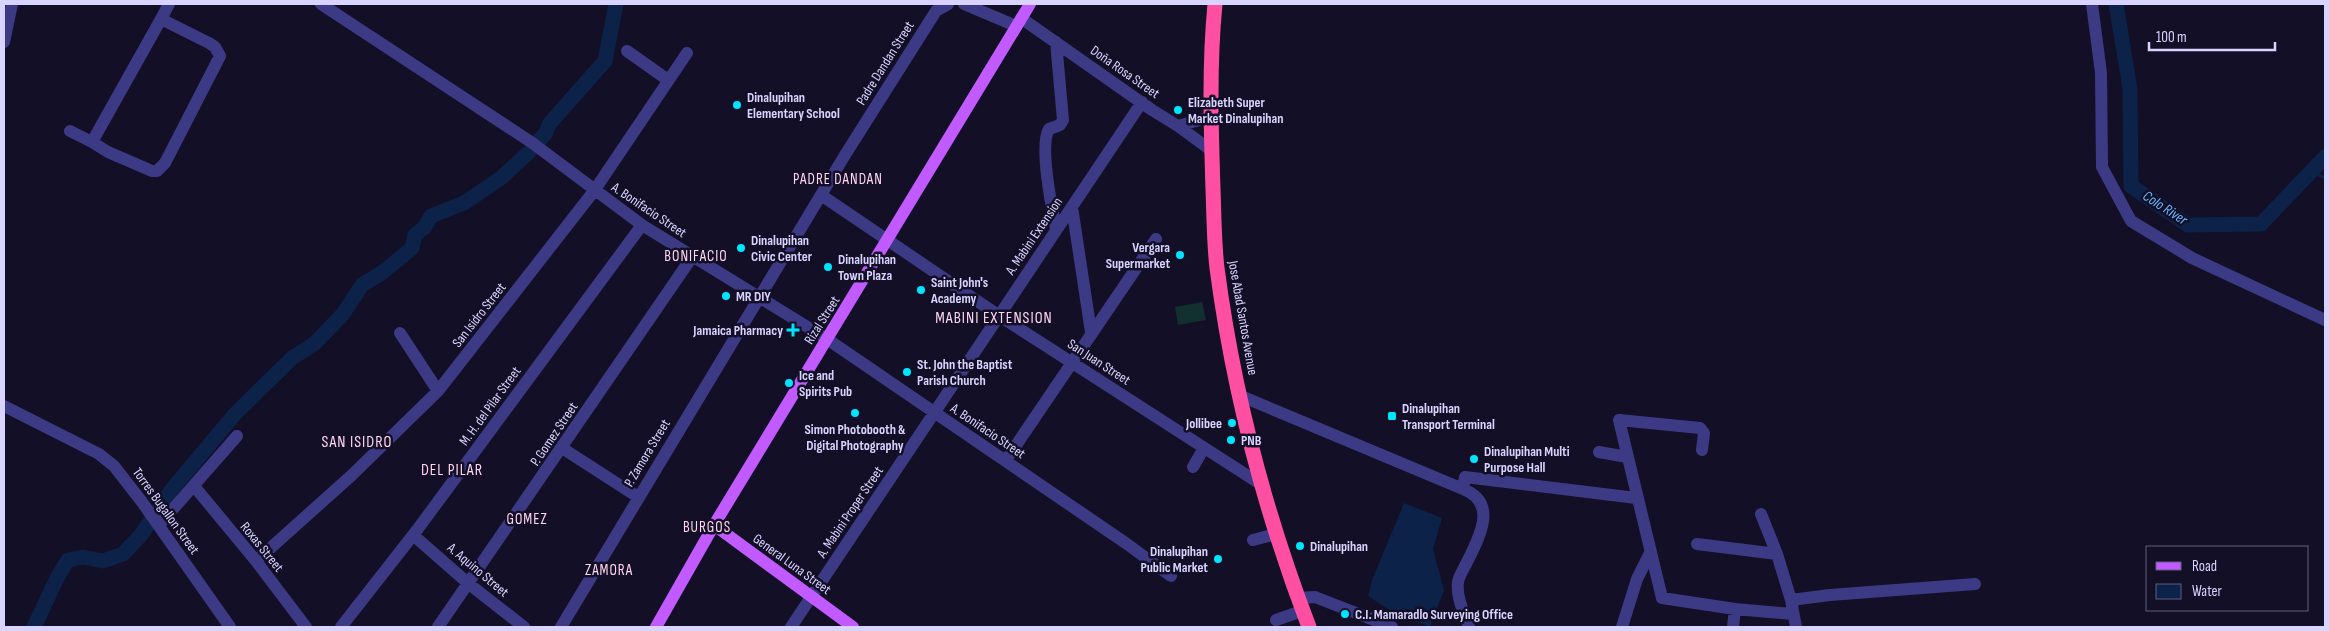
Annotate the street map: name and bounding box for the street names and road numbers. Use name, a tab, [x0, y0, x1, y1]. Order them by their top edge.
street label: Padre Dandan Street	[852, 18, 918, 108]
street label: Doña Rosa Street	[1087, 42, 1163, 102]
street label: A. Bonifacio Street	[607, 178, 690, 241]
street label: A. Mabini Extension	[1001, 194, 1066, 279]
street label: Jose Abad Santos Avenue	[1224, 258, 1261, 377]
street label: San Isidro Street	[449, 279, 509, 351]
street label: Rizal Street	[801, 293, 843, 347]
street label: San Juan Street	[1064, 335, 1134, 389]
street label: M. H. del Pilar Street	[456, 363, 524, 449]
street label: P. Gomez Street	[527, 399, 581, 469]
street label: A. Bonifacio Street	[946, 399, 1029, 462]
street label: P. Zamora Street	[620, 416, 674, 490]
street label: A. Mabini Proper Street	[813, 463, 887, 562]
street label: Torres Bugallon Street	[129, 464, 203, 558]
street label: Roxas Street	[237, 519, 287, 575]
street label: General Luna Street	[750, 530, 834, 598]
street label: A. Aquino Street	[443, 539, 512, 601]

